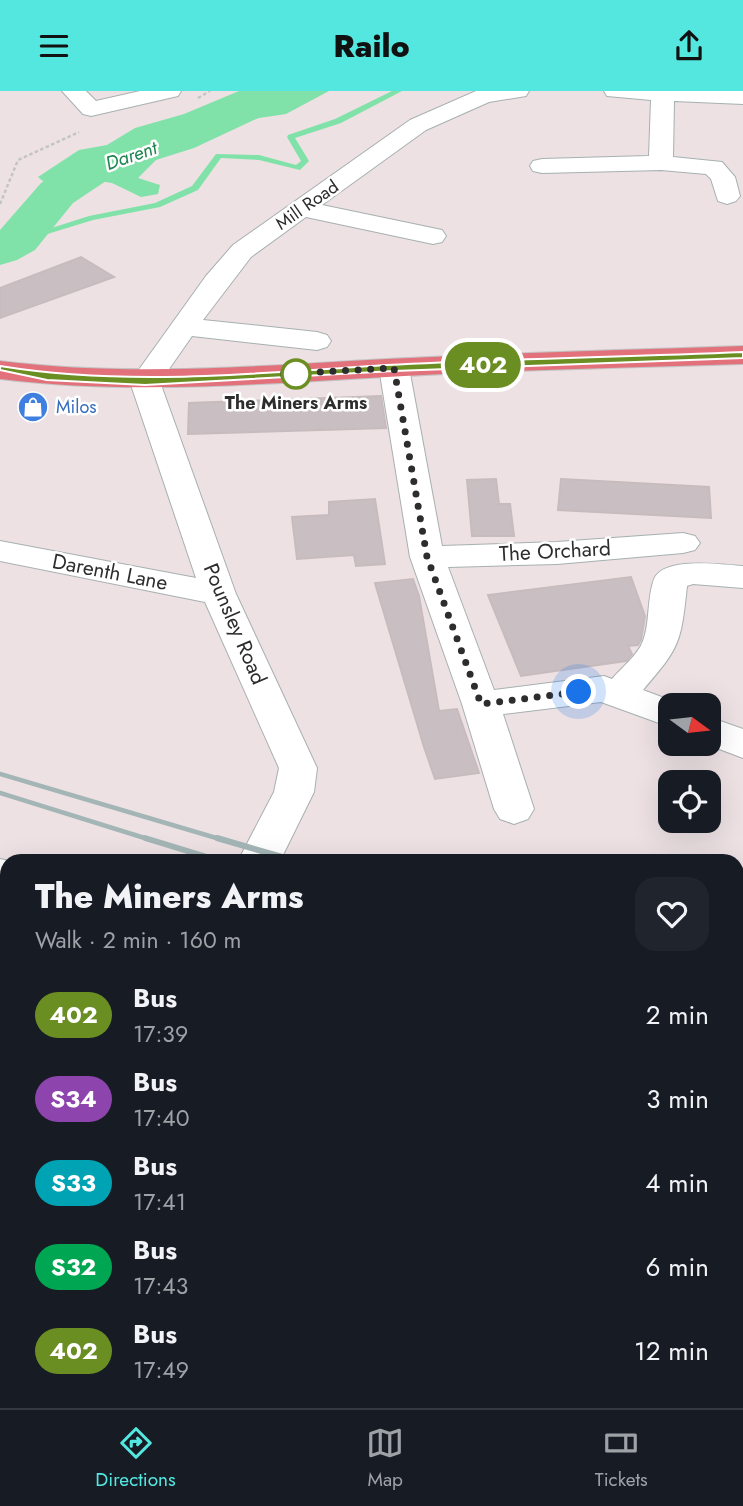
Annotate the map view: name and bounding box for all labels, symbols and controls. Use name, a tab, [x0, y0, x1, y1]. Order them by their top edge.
text: Railo	[333, 23, 410, 69]
icon: menu	[35, 27, 73, 65]
icon: share	[670, 27, 708, 65]
water label: Darent	[102, 134, 162, 177]
street label: Mill Road	[270, 174, 344, 236]
line badge: 402	[443, 342, 523, 388]
text: 402	[459, 347, 507, 382]
marker: The Miners Arms	[281, 359, 311, 389]
shop icon: Milos	[16, 390, 50, 424]
place label: The Miners Arms	[225, 390, 367, 416]
place label: Milos	[56, 394, 96, 420]
street label: The Orchard	[498, 533, 612, 569]
street label: Darenth Lane	[50, 546, 170, 598]
street label: Pounsley Road	[196, 559, 274, 689]
your location	[561, 674, 596, 709]
north arrow	[658, 693, 721, 756]
map controls	[658, 693, 721, 833]
button: locate	[658, 770, 721, 833]
text: The Miners Arms	[35, 873, 304, 920]
button: heart	[635, 877, 709, 951]
text: Walk · 2 min · 160 m	[35, 923, 242, 957]
text: Bus	[133, 979, 177, 1017]
text: 2 min	[646, 996, 709, 1034]
text: 402	[49, 997, 98, 1032]
text: 17:39	[133, 1017, 188, 1051]
text: Bus	[133, 1063, 177, 1101]
text: 3 min	[646, 1080, 709, 1118]
text: S34	[50, 1081, 97, 1116]
text: 17:40	[133, 1101, 190, 1135]
text: Bus	[133, 1147, 177, 1185]
text: 4 min	[645, 1164, 709, 1202]
text: S33	[51, 1165, 96, 1200]
text: 17:41	[133, 1185, 186, 1219]
text: Bus	[133, 1231, 177, 1269]
text: 6 min	[646, 1248, 709, 1286]
text: S32	[51, 1249, 96, 1284]
text: 17:43	[133, 1269, 188, 1303]
text: Bus	[133, 1315, 177, 1353]
text: 12 min	[634, 1332, 709, 1370]
text: 402	[49, 1333, 98, 1368]
text: 17:49	[133, 1353, 189, 1387]
tab: Directions	[95, 1424, 176, 1493]
tab: Map	[366, 1424, 404, 1493]
tab: Tickets	[595, 1424, 648, 1493]

